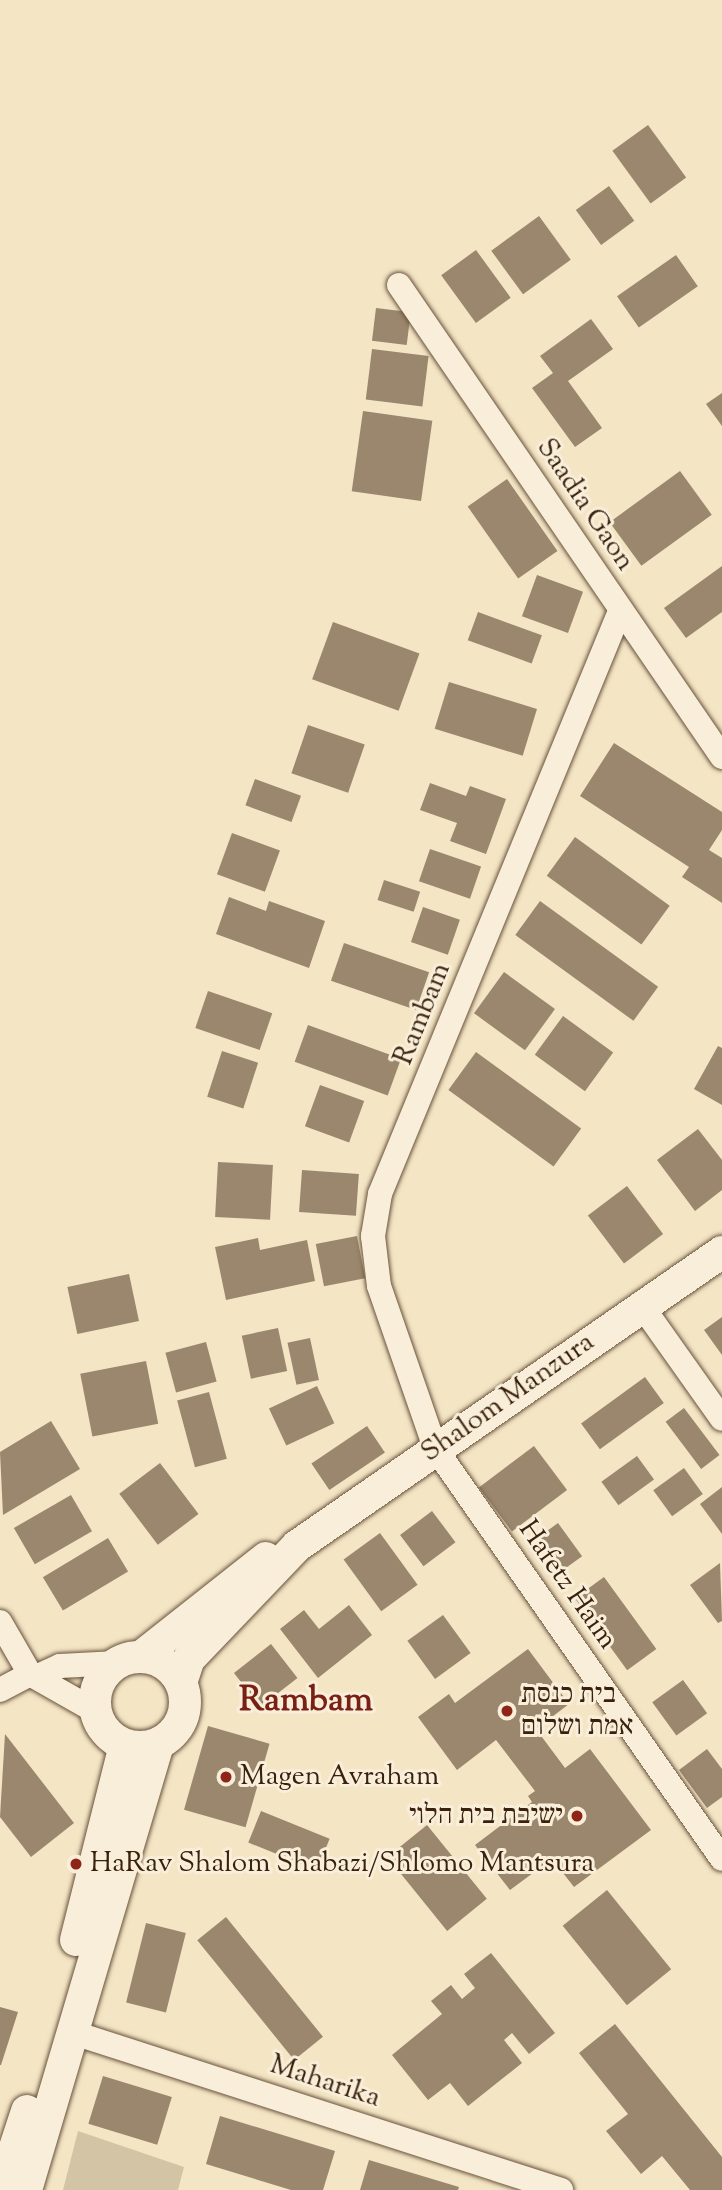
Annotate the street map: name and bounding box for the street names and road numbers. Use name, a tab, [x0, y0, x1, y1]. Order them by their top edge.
street label: Saadia Gaon	[529, 433, 641, 577]
street label: Rambam	[387, 958, 459, 1070]
street label: Shalom Manzura	[415, 1326, 601, 1470]
street label: Hafetz Haim	[510, 1514, 624, 1656]
street label: Maharika	[265, 2048, 385, 2116]

